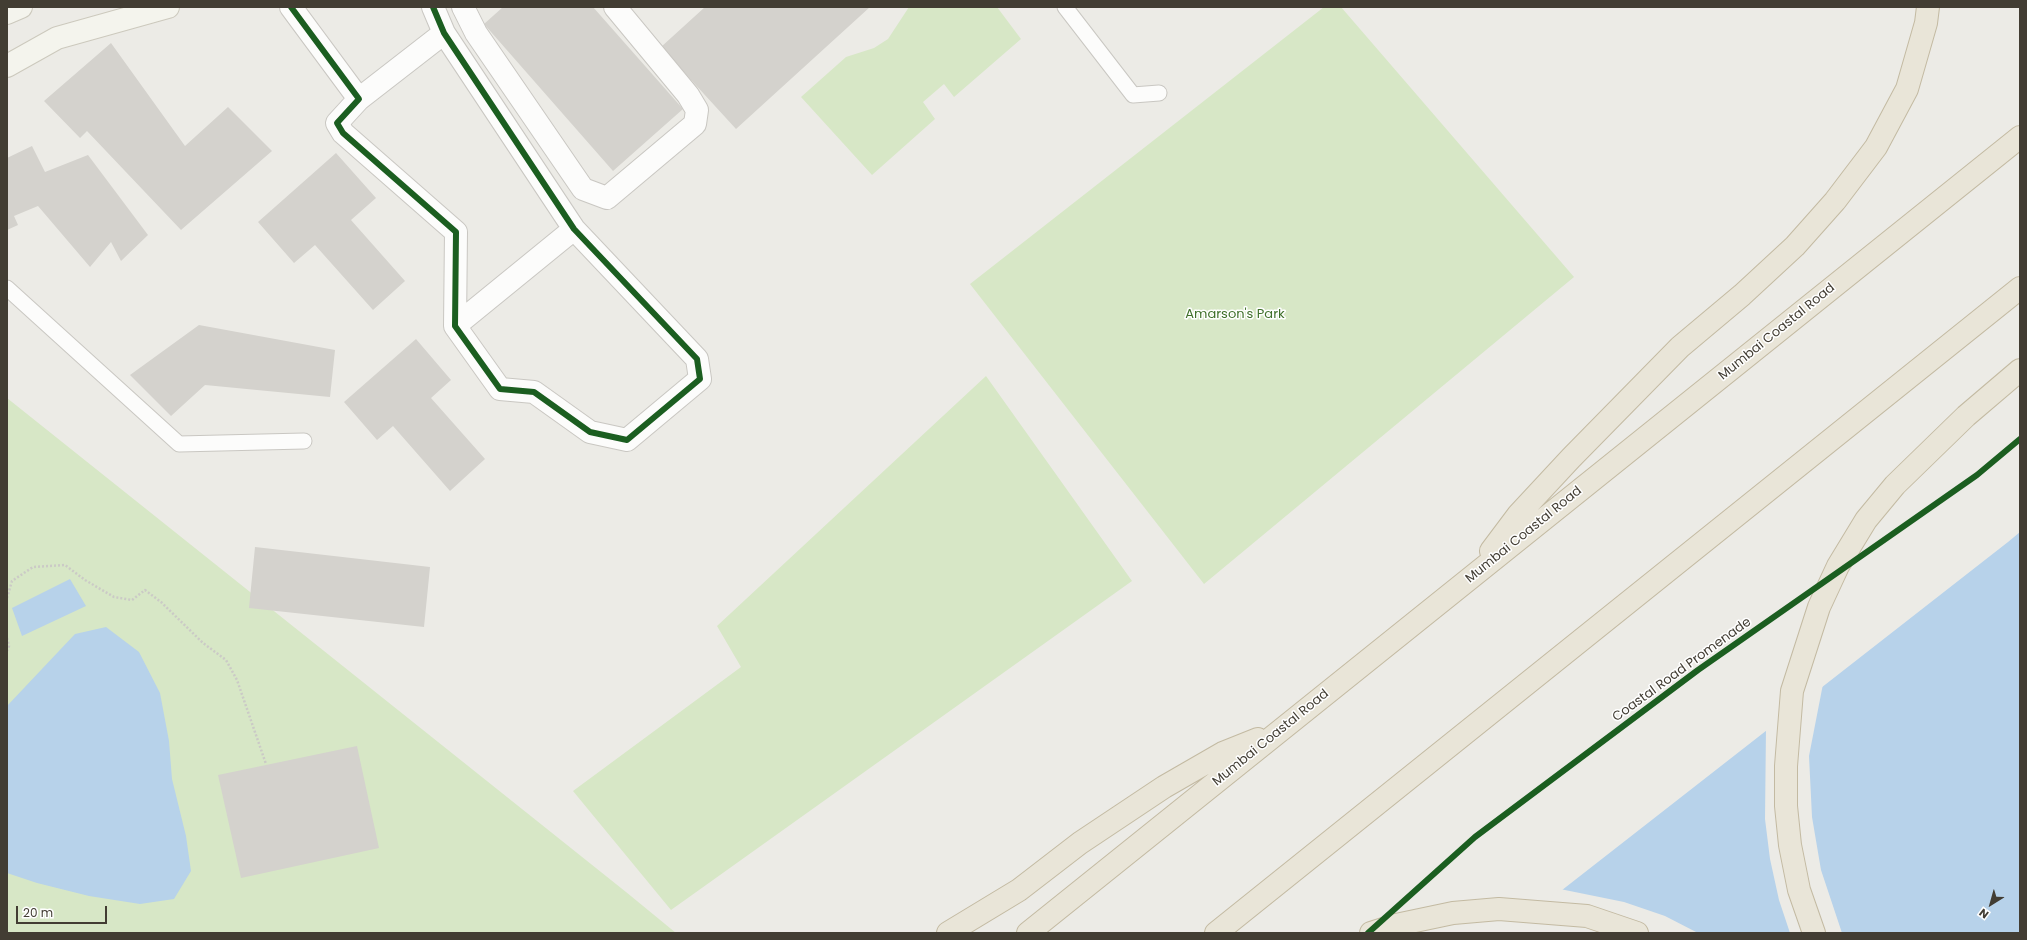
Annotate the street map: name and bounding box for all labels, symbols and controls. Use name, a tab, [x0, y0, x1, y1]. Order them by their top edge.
street label: Mumbai Coastal Road	[1716, 280, 1838, 384]
park label: Amarson's Park	[1185, 307, 1285, 323]
street label: Mumbai Coastal Road	[1463, 483, 1585, 587]
street label: Coastal Road Promenade	[1610, 614, 1754, 726]
street label: Mumbai Coastal Road	[1210, 686, 1332, 790]
north arrow	[1971, 884, 2011, 924]
scale bar	[18, 898, 109, 924]
text: 20 m	[23, 904, 53, 921]
text: N	[1976, 905, 1992, 922]

